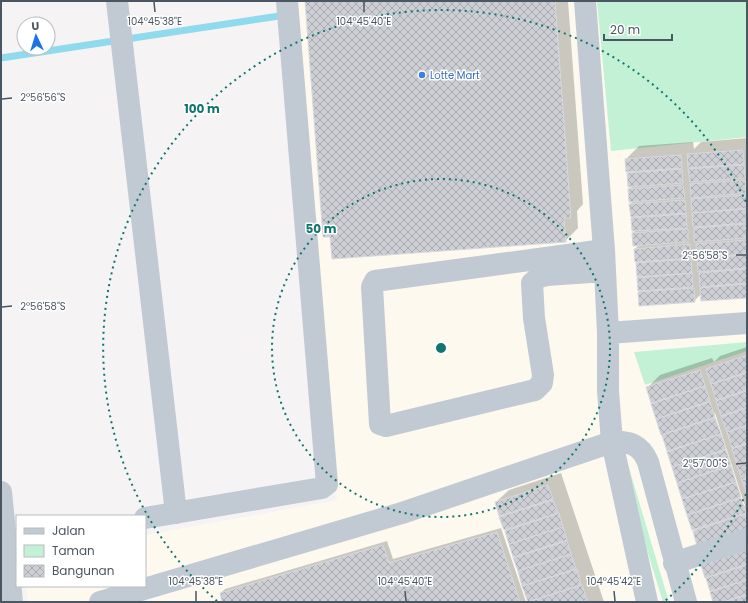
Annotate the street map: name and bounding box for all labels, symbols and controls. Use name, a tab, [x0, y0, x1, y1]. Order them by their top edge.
text: 104°45'38"E	[128, 14, 182, 29]
text: 104°45'40"E	[337, 14, 391, 29]
north arrow	[16, 16, 56, 56]
scale bar	[604, 16, 672, 42]
text: U	[31, 18, 40, 34]
text: 20 m	[610, 21, 640, 38]
place label: Lotte Mart	[430, 68, 480, 83]
marker: Lotte Mart	[417, 70, 427, 80]
text: 2°56'56"S	[20, 90, 66, 105]
text: 100 m	[184, 100, 220, 117]
text: 50 m	[306, 220, 337, 237]
text: 2°56'58"S	[682, 248, 728, 263]
text: 2°56'58"S	[20, 299, 66, 314]
centre of rings	[434, 341, 448, 355]
text: 2°57'00"S	[683, 456, 727, 471]
legend	[16, 515, 146, 587]
text: Jalan	[52, 522, 85, 539]
text: Taman	[52, 542, 95, 559]
text: Bangunan	[52, 562, 114, 579]
text: 104°45'38"E	[169, 574, 223, 589]
text: 104°45'40"E	[378, 574, 432, 589]
text: 104°45'42"E	[587, 574, 641, 589]

